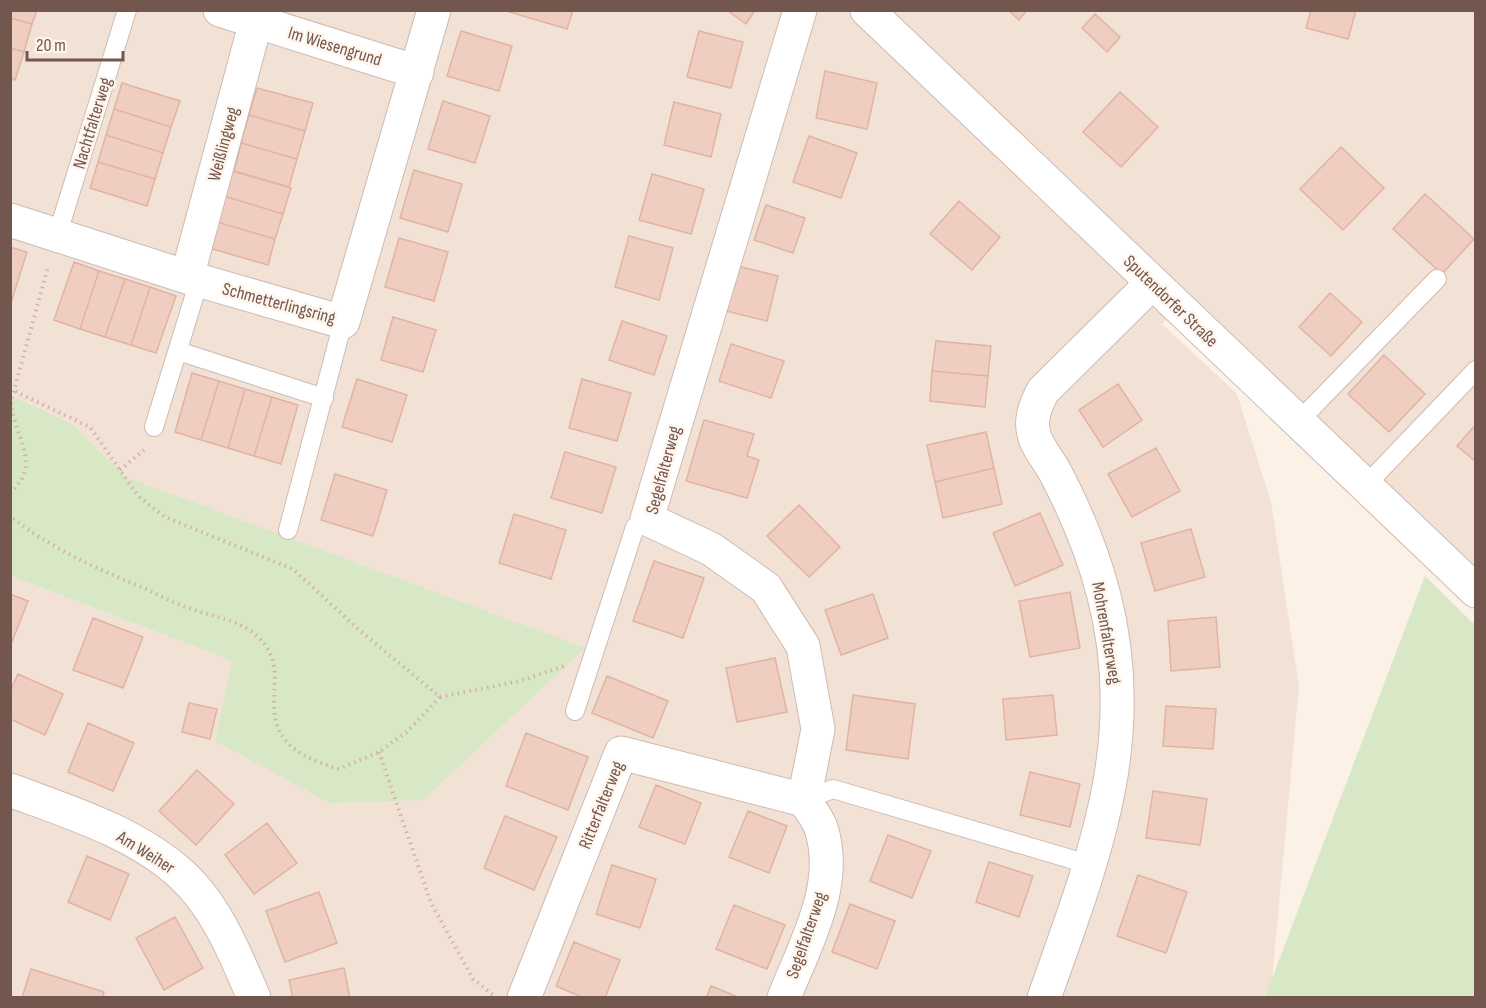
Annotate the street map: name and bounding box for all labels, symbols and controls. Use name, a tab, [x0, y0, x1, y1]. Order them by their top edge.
street label: Im Wiesengrund	[285, 22, 384, 71]
scale bar	[27, 24, 123, 62]
text: 20 m	[36, 35, 66, 56]
street label: Nachtfalterweg	[69, 75, 116, 171]
street label: Weißlingweg	[204, 105, 243, 183]
street label: Sputendorfer Straße	[1119, 251, 1222, 352]
street label: Schmetterlingsring	[220, 278, 338, 329]
street label: Segelfalterweg	[642, 424, 685, 517]
street label: Mohrenfalterweg	[1087, 580, 1126, 686]
street label: Ritterfalterweg	[574, 758, 629, 852]
street label: Am Weiher	[112, 826, 179, 878]
street label: Segelfalterweg	[782, 889, 831, 981]

